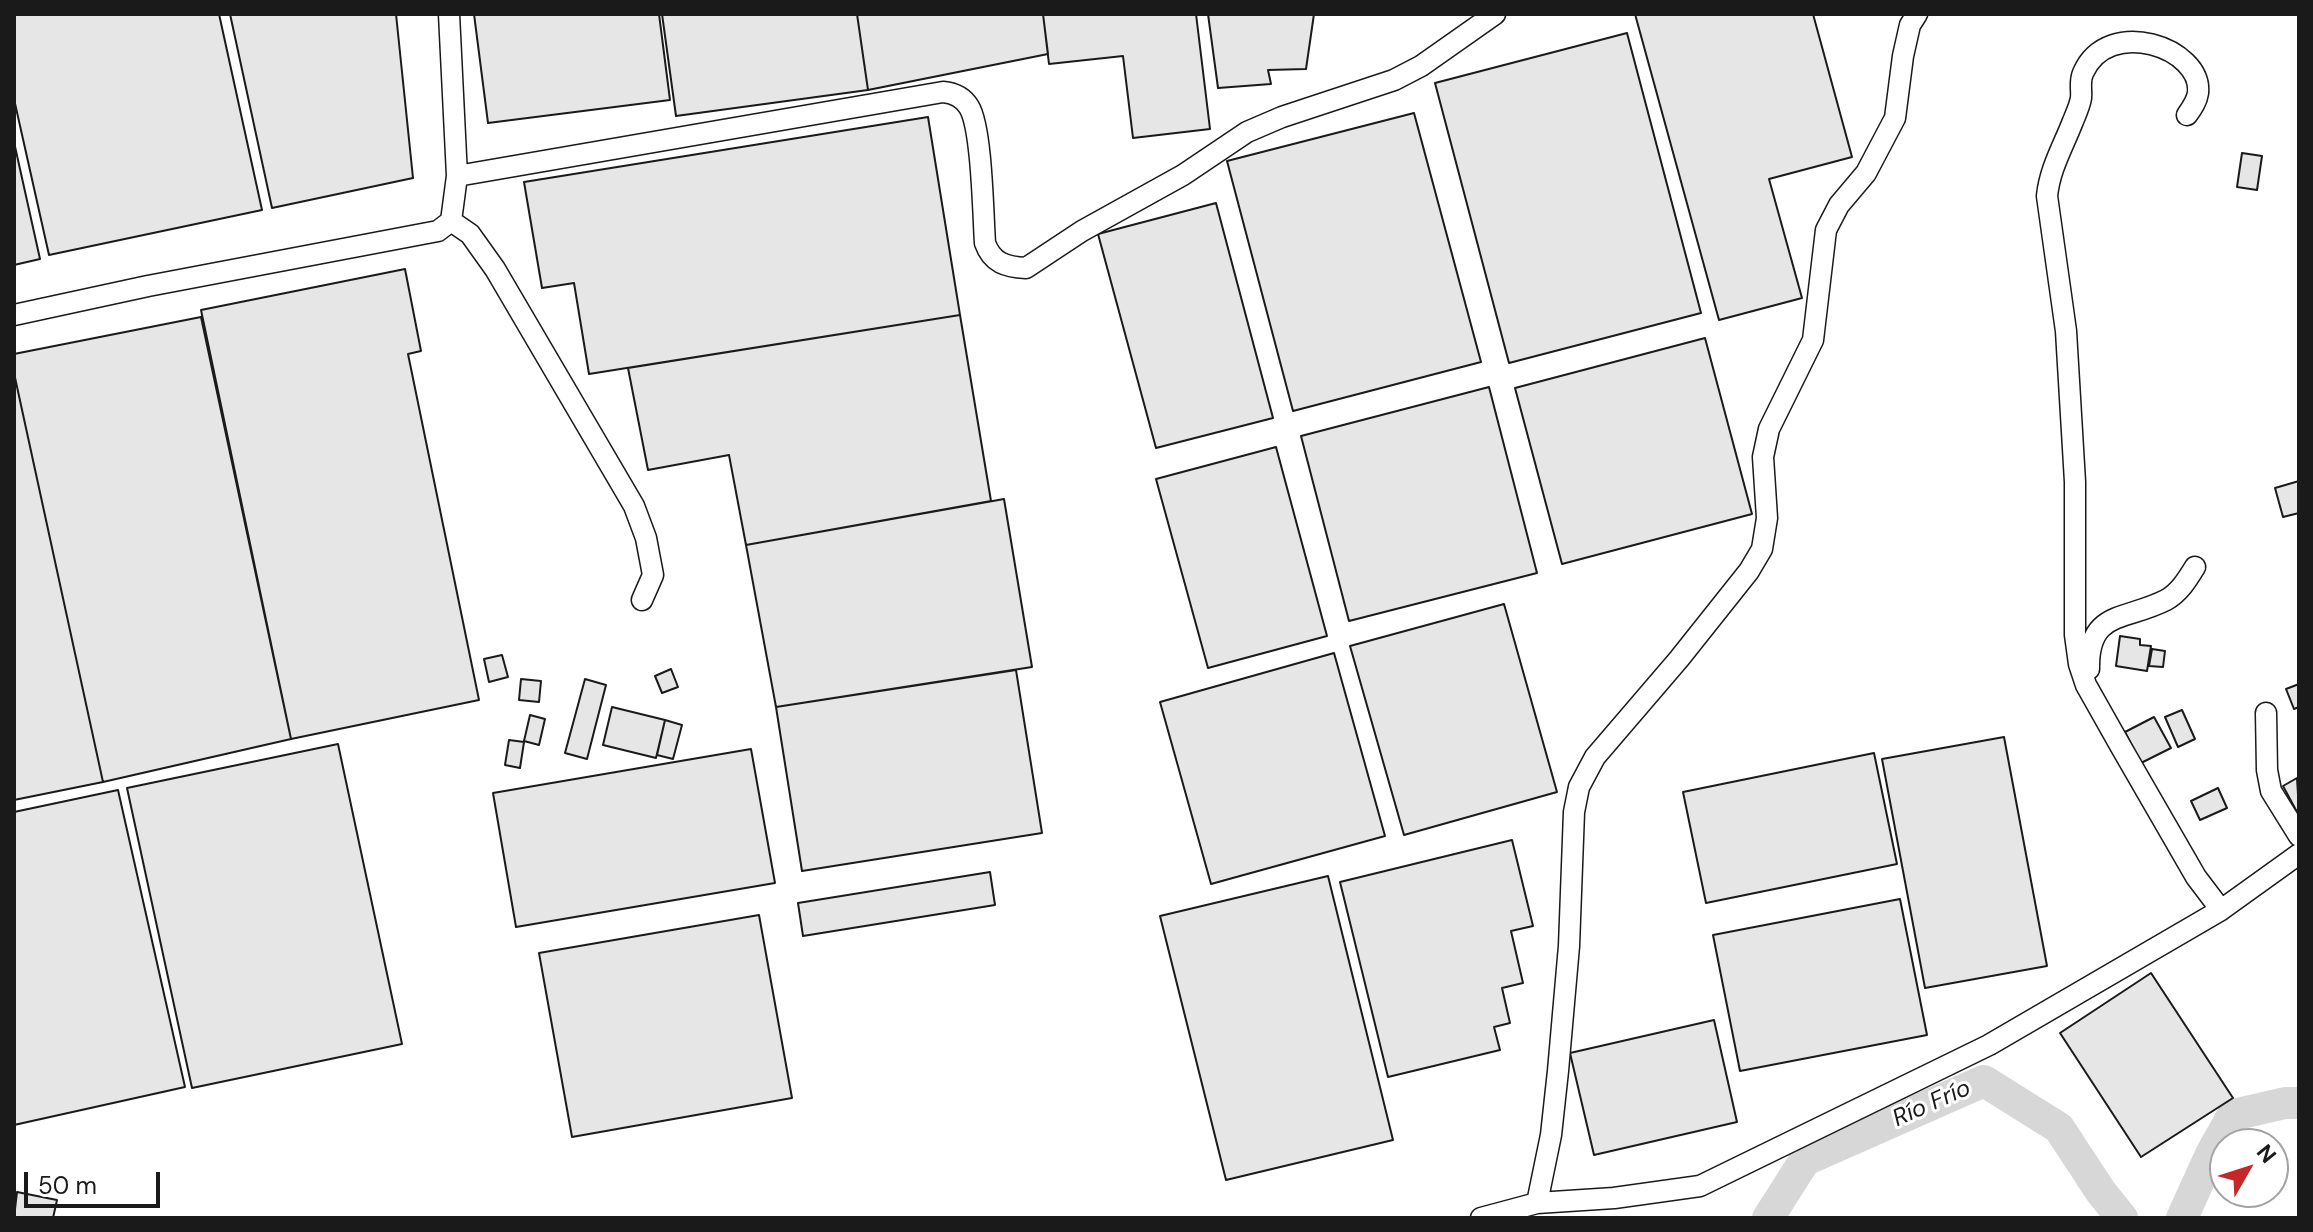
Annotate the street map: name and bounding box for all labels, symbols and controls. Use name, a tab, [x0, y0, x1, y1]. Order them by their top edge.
water label: Río Frío	[1889, 1074, 1975, 1134]
north arrow	[2209, 1128, 2289, 1208]
text: N	[2250, 1138, 2283, 1169]
scale bar	[28, 1156, 164, 1206]
text: 50 m	[38, 1170, 97, 1201]

